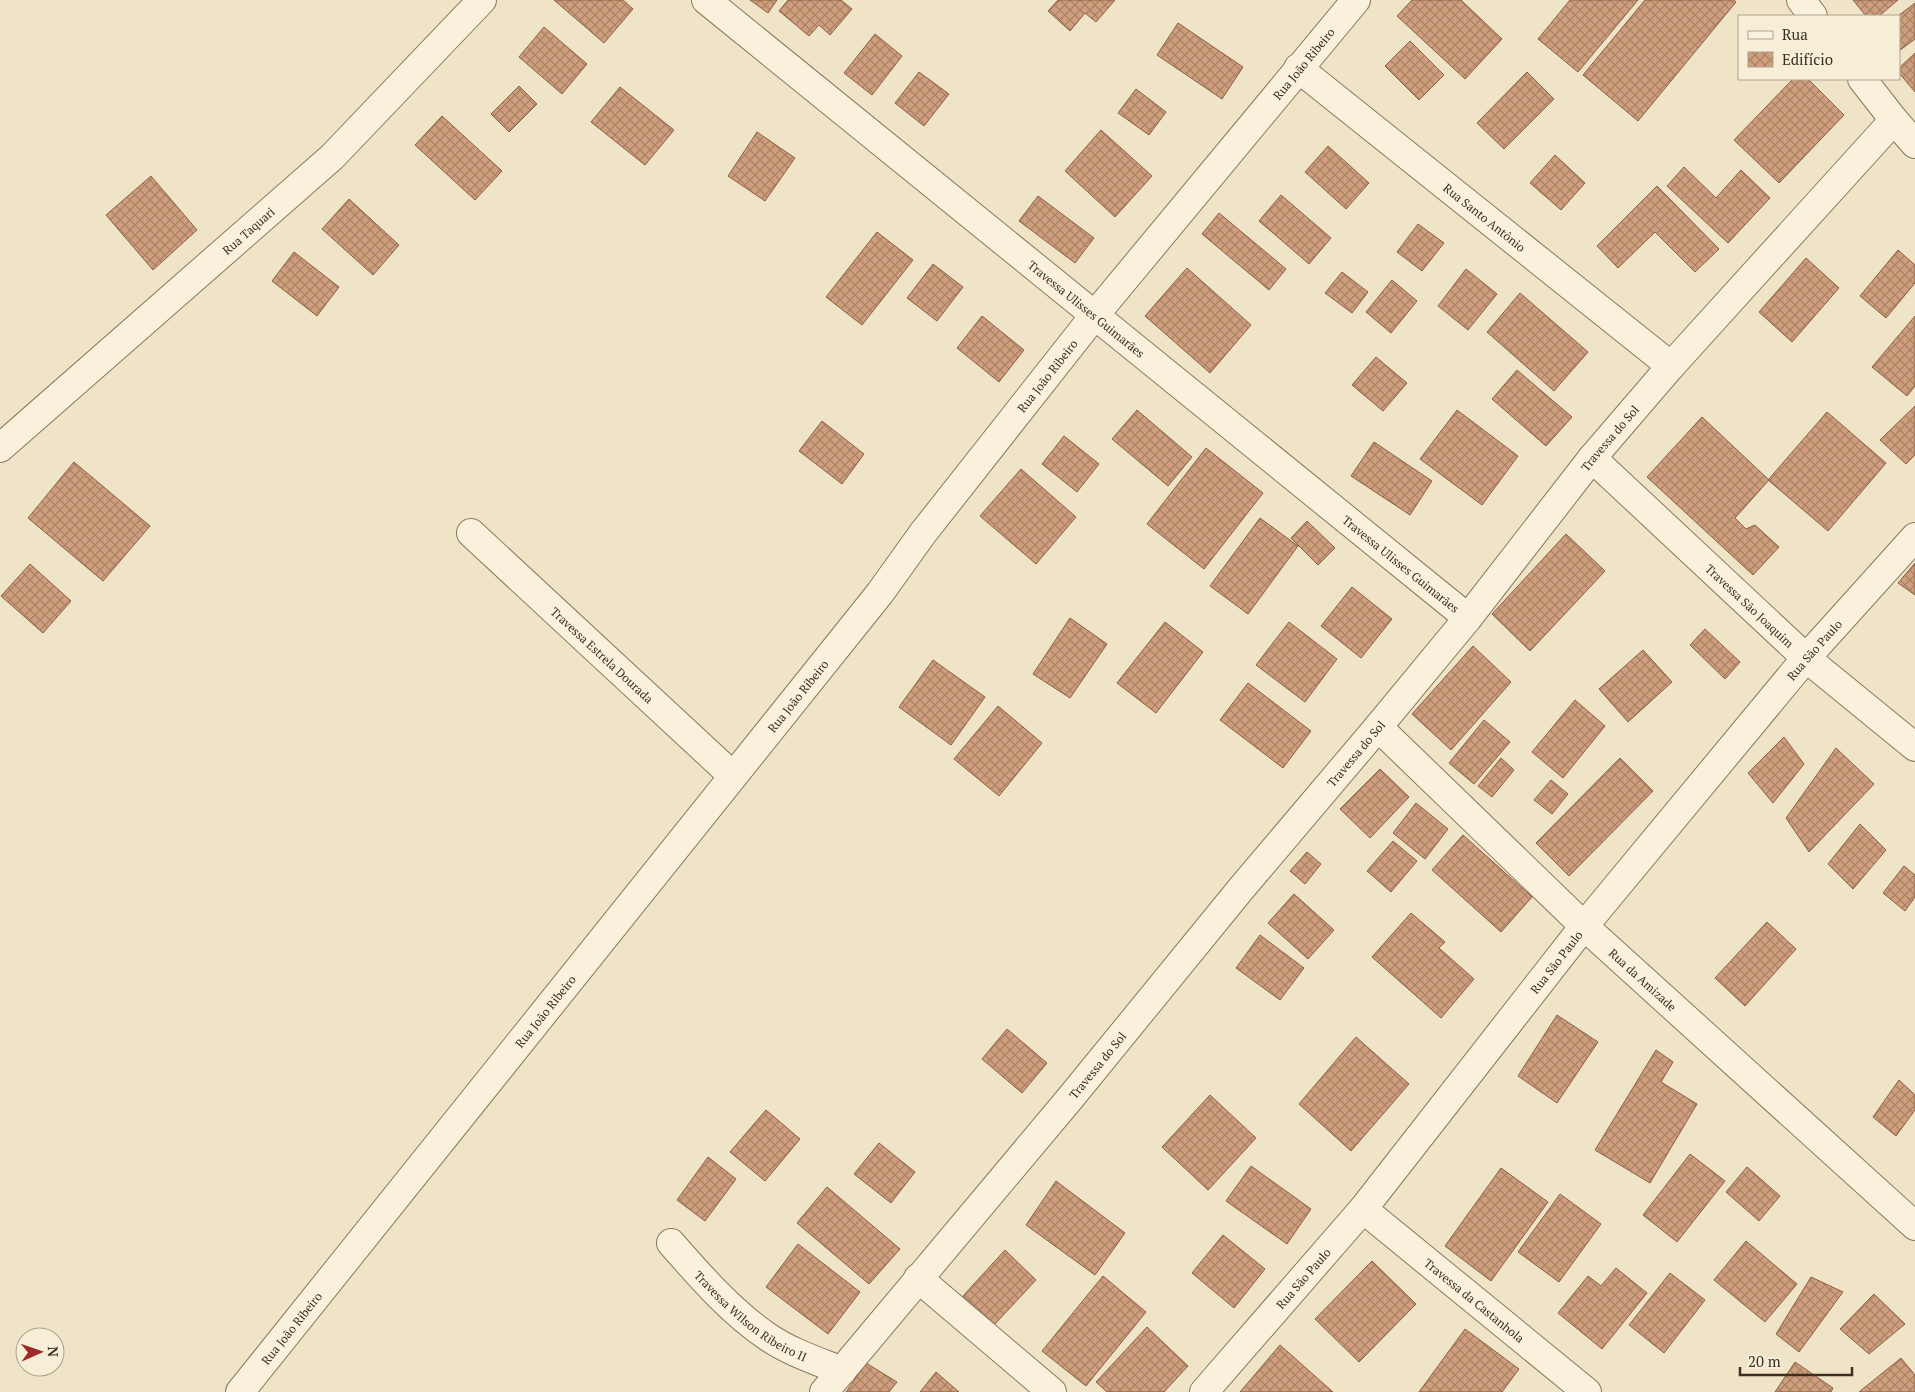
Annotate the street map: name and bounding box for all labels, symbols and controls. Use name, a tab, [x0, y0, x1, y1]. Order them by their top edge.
legend	[1738, 15, 1900, 80]
street label: Rua João Ribeiro	[1269, 24, 1338, 102]
text: Rua	[1782, 24, 1808, 44]
text: Edifício	[1782, 49, 1833, 69]
street label: Rua Santo Antônio	[1441, 180, 1529, 255]
street label: Rua Taquari	[219, 203, 278, 257]
street label: Travessa Ulisses Guimarães	[1025, 257, 1148, 360]
street label: Rua João Ribeiro	[1014, 336, 1081, 415]
street label: Travessa do Sol	[1577, 401, 1642, 474]
street label: Travessa Ulisses Guimarães	[1340, 512, 1463, 616]
street label: Travessa São Joaquim	[1703, 561, 1798, 651]
street label: Travessa Estrela Dourada	[548, 604, 657, 706]
street label: Rua São Paulo	[1783, 616, 1845, 683]
street label: Rua João Ribeiro	[764, 656, 831, 735]
street label: Travessa do Sol	[1323, 717, 1388, 790]
street label: Rua São Paulo	[1527, 927, 1586, 996]
street label: Rua da Amizade	[1606, 945, 1680, 1014]
street label: Rua João Ribeiro	[512, 972, 579, 1050]
street label: Travessa do Sol	[1065, 1028, 1129, 1102]
street label: Rua São Paulo	[1272, 1244, 1334, 1312]
street label: Travessa da Castanhola	[1421, 1255, 1528, 1345]
street label: Travessa Wilson Ribeiro II	[691, 1267, 809, 1364]
street label: Rua João Ribeiro	[258, 1288, 325, 1367]
north arrow	[15, 1327, 65, 1377]
scale bar	[1740, 1344, 1852, 1376]
text: N	[44, 1346, 63, 1358]
text: 20 m	[1748, 1351, 1781, 1371]

